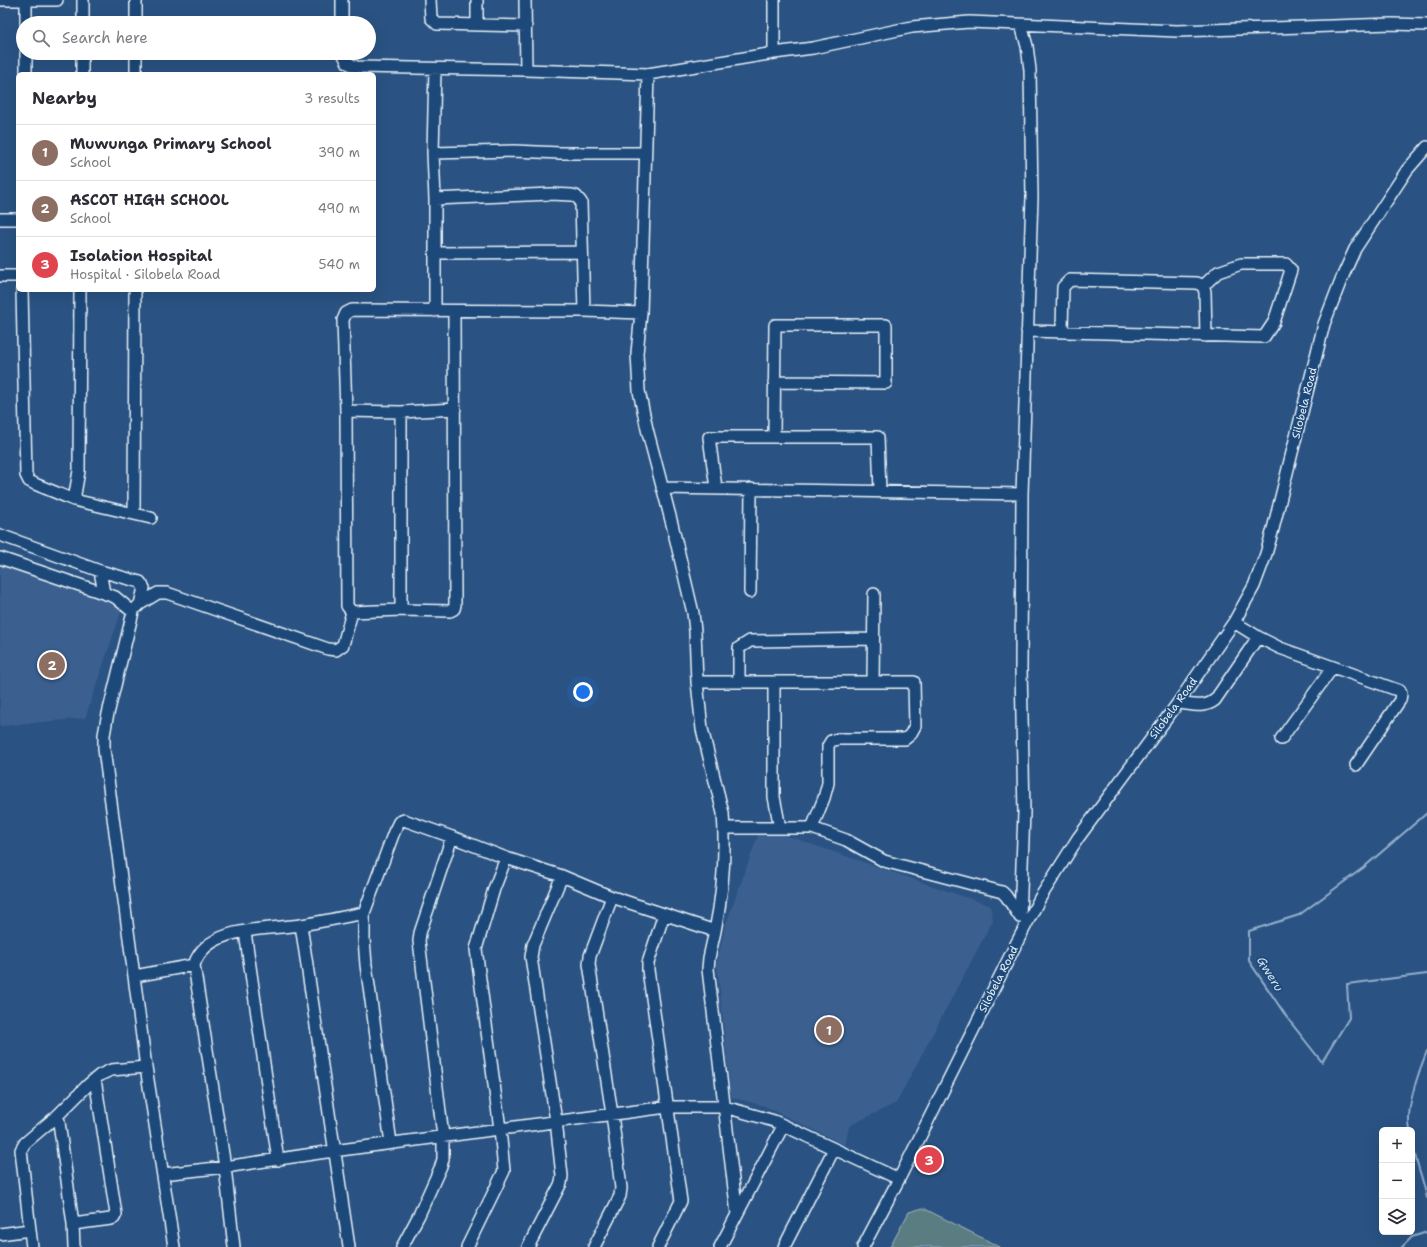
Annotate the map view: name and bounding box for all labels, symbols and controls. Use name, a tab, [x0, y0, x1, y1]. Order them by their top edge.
search box	[16, 16, 376, 60]
icon: search	[30, 27, 52, 49]
text: Search here	[62, 28, 148, 48]
text: Nearby	[32, 87, 97, 109]
text: 3 results	[304, 90, 360, 107]
text: Muwunga Primary School	[70, 134, 272, 154]
text: 1	[42, 144, 48, 161]
text: 390 m	[318, 144, 360, 161]
text: School	[70, 154, 111, 171]
text: ASCOT HIGH SCHOOL	[70, 190, 229, 210]
text: 2	[40, 200, 50, 217]
text: 490 m	[318, 200, 360, 217]
text: School	[70, 210, 111, 227]
text: Isolation Hospital	[70, 246, 212, 266]
text: 3	[40, 256, 50, 273]
text: 540 m	[319, 256, 360, 273]
text: Hospital · Silobela Road	[70, 266, 220, 283]
street label: Silobela Road	[1288, 366, 1321, 440]
pin: 2	[39, 650, 65, 680]
street label: Silobela Road	[1146, 674, 1201, 742]
your location	[573, 682, 593, 702]
street label: Silobela Road	[975, 943, 1022, 1015]
water label: Gweru	[1253, 953, 1287, 995]
pin: 1	[816, 1015, 842, 1045]
map controls	[1379, 1127, 1415, 1235]
button: +	[1379, 1127, 1415, 1163]
pin: 3	[916, 1145, 942, 1175]
button: −	[1379, 1163, 1415, 1199]
button: layers	[1379, 1199, 1415, 1235]

